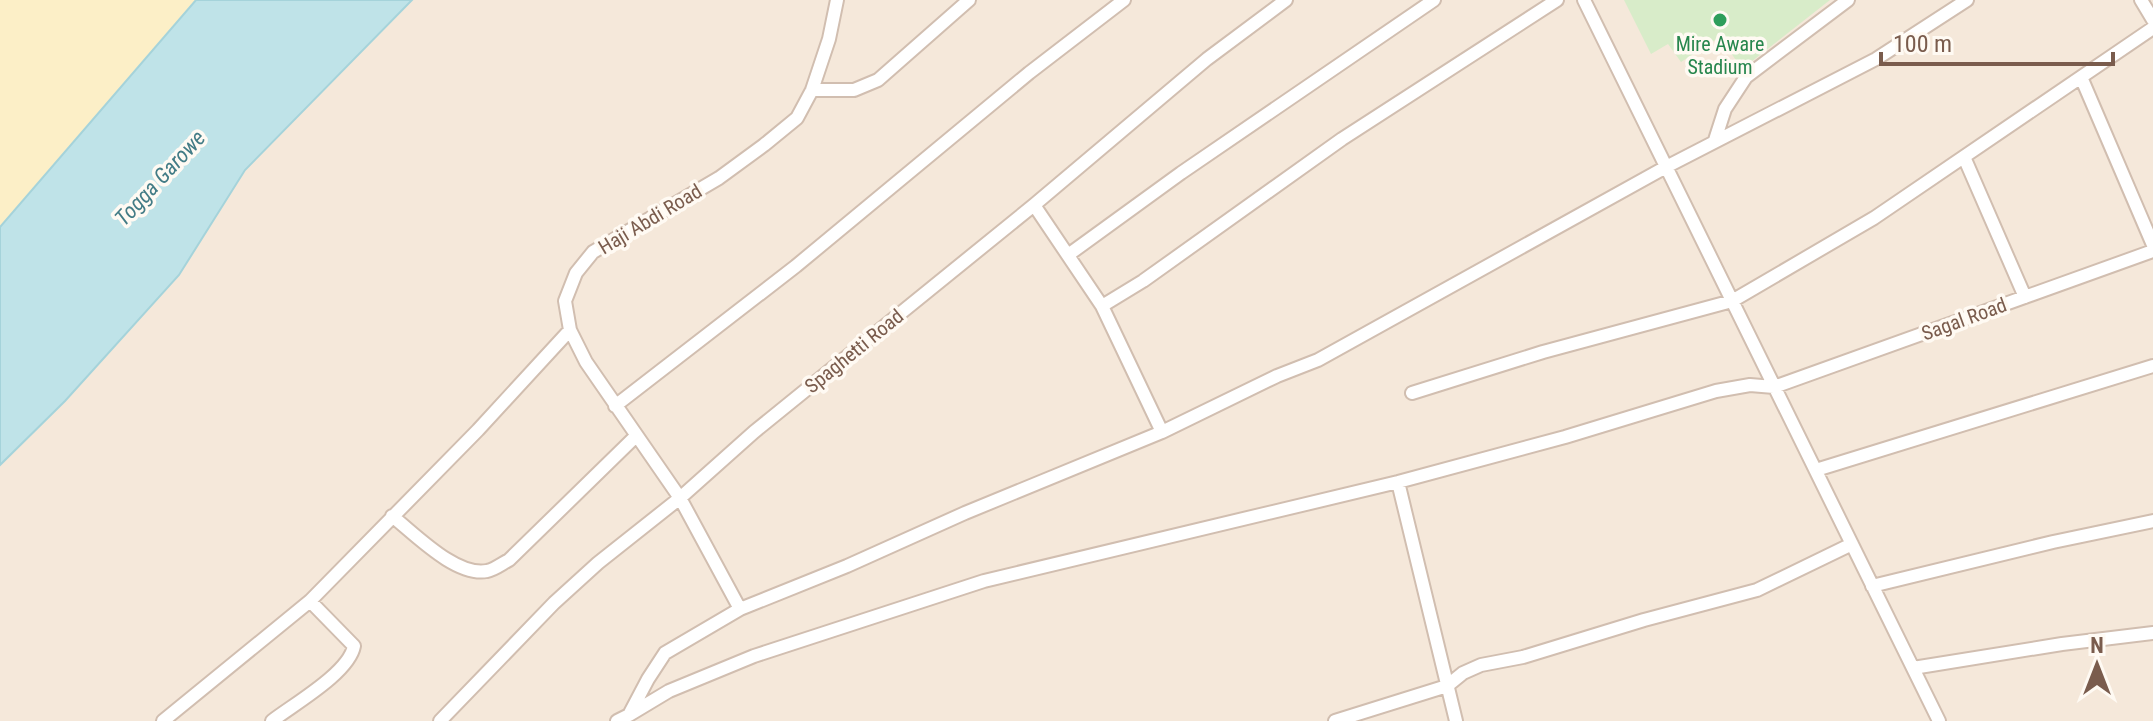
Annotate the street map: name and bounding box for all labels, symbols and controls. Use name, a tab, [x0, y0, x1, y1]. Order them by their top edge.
marker: Mire Aware Stadium	[1711, 11, 1729, 29]
scale bar	[1881, 16, 2113, 66]
text: 100 m	[1893, 30, 1952, 58]
place label: Mire Aware Stadium	[1676, 32, 1764, 79]
water label: Togga Garowe	[110, 125, 210, 231]
street label: Haji Abdi Road	[594, 179, 706, 259]
street label: Sagal Road	[1918, 293, 2010, 345]
street label: Spaghetti Road	[800, 304, 908, 398]
north arrow	[2057, 625, 2137, 705]
text: N	[2090, 633, 2104, 658]

